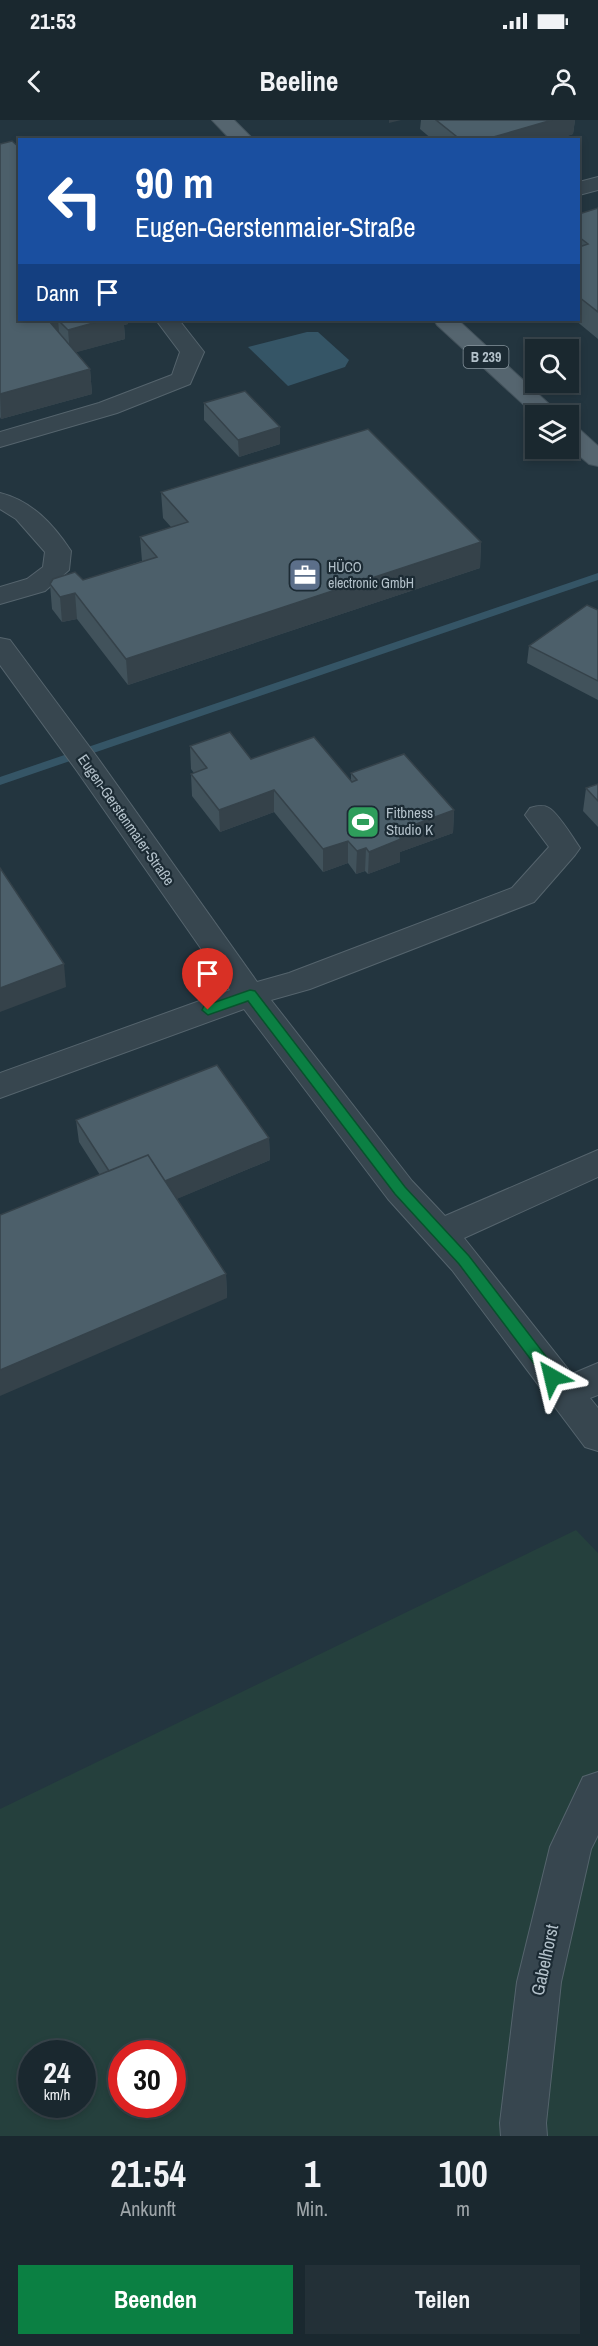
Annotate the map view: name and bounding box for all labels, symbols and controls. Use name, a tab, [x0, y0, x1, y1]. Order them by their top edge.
text: 21:53	[30, 6, 76, 36]
text: Beeline	[260, 63, 338, 99]
icon: back	[18, 65, 51, 98]
icon: person	[547, 65, 580, 98]
text: 90 m	[135, 155, 214, 211]
icon: left	[36, 162, 114, 240]
text: Eugen-Gerstenmaier-Straße	[135, 209, 416, 245]
icon: arrive	[91, 276, 124, 309]
text: Dann	[36, 278, 79, 308]
map controls	[525, 339, 579, 459]
button: search	[525, 339, 579, 393]
road number: B 239	[464, 346, 508, 368]
button: layers	[525, 405, 579, 459]
office icon: HÜCO electronic GmbH	[287, 557, 323, 593]
place label: HÜCO electronic GmbH	[328, 558, 414, 592]
street label: Eugen-Gerstenmaier-Straße	[73, 750, 180, 890]
place label: Fitbness Studio K	[386, 802, 434, 840]
sports icon: Fitbness Studio K	[345, 804, 381, 840]
pin	[182, 948, 233, 1010]
icon: arrive	[191, 957, 224, 990]
position arrow	[520, 1345, 584, 1409]
street label: Gabelhorst	[525, 1922, 564, 1998]
speed limit sign: 30	[108, 2040, 186, 2118]
text: 24	[43, 2052, 71, 2092]
text: km/h	[44, 2084, 70, 2105]
text: 21:54	[110, 2150, 186, 2198]
text: 1	[304, 2150, 320, 2198]
text: 100	[438, 2150, 488, 2198]
text: Ankunft	[120, 2195, 176, 2222]
text: Min.	[296, 2195, 328, 2222]
text: m	[456, 2195, 470, 2222]
button: Beenden	[18, 2265, 293, 2334]
button: Teilen	[305, 2265, 580, 2334]

